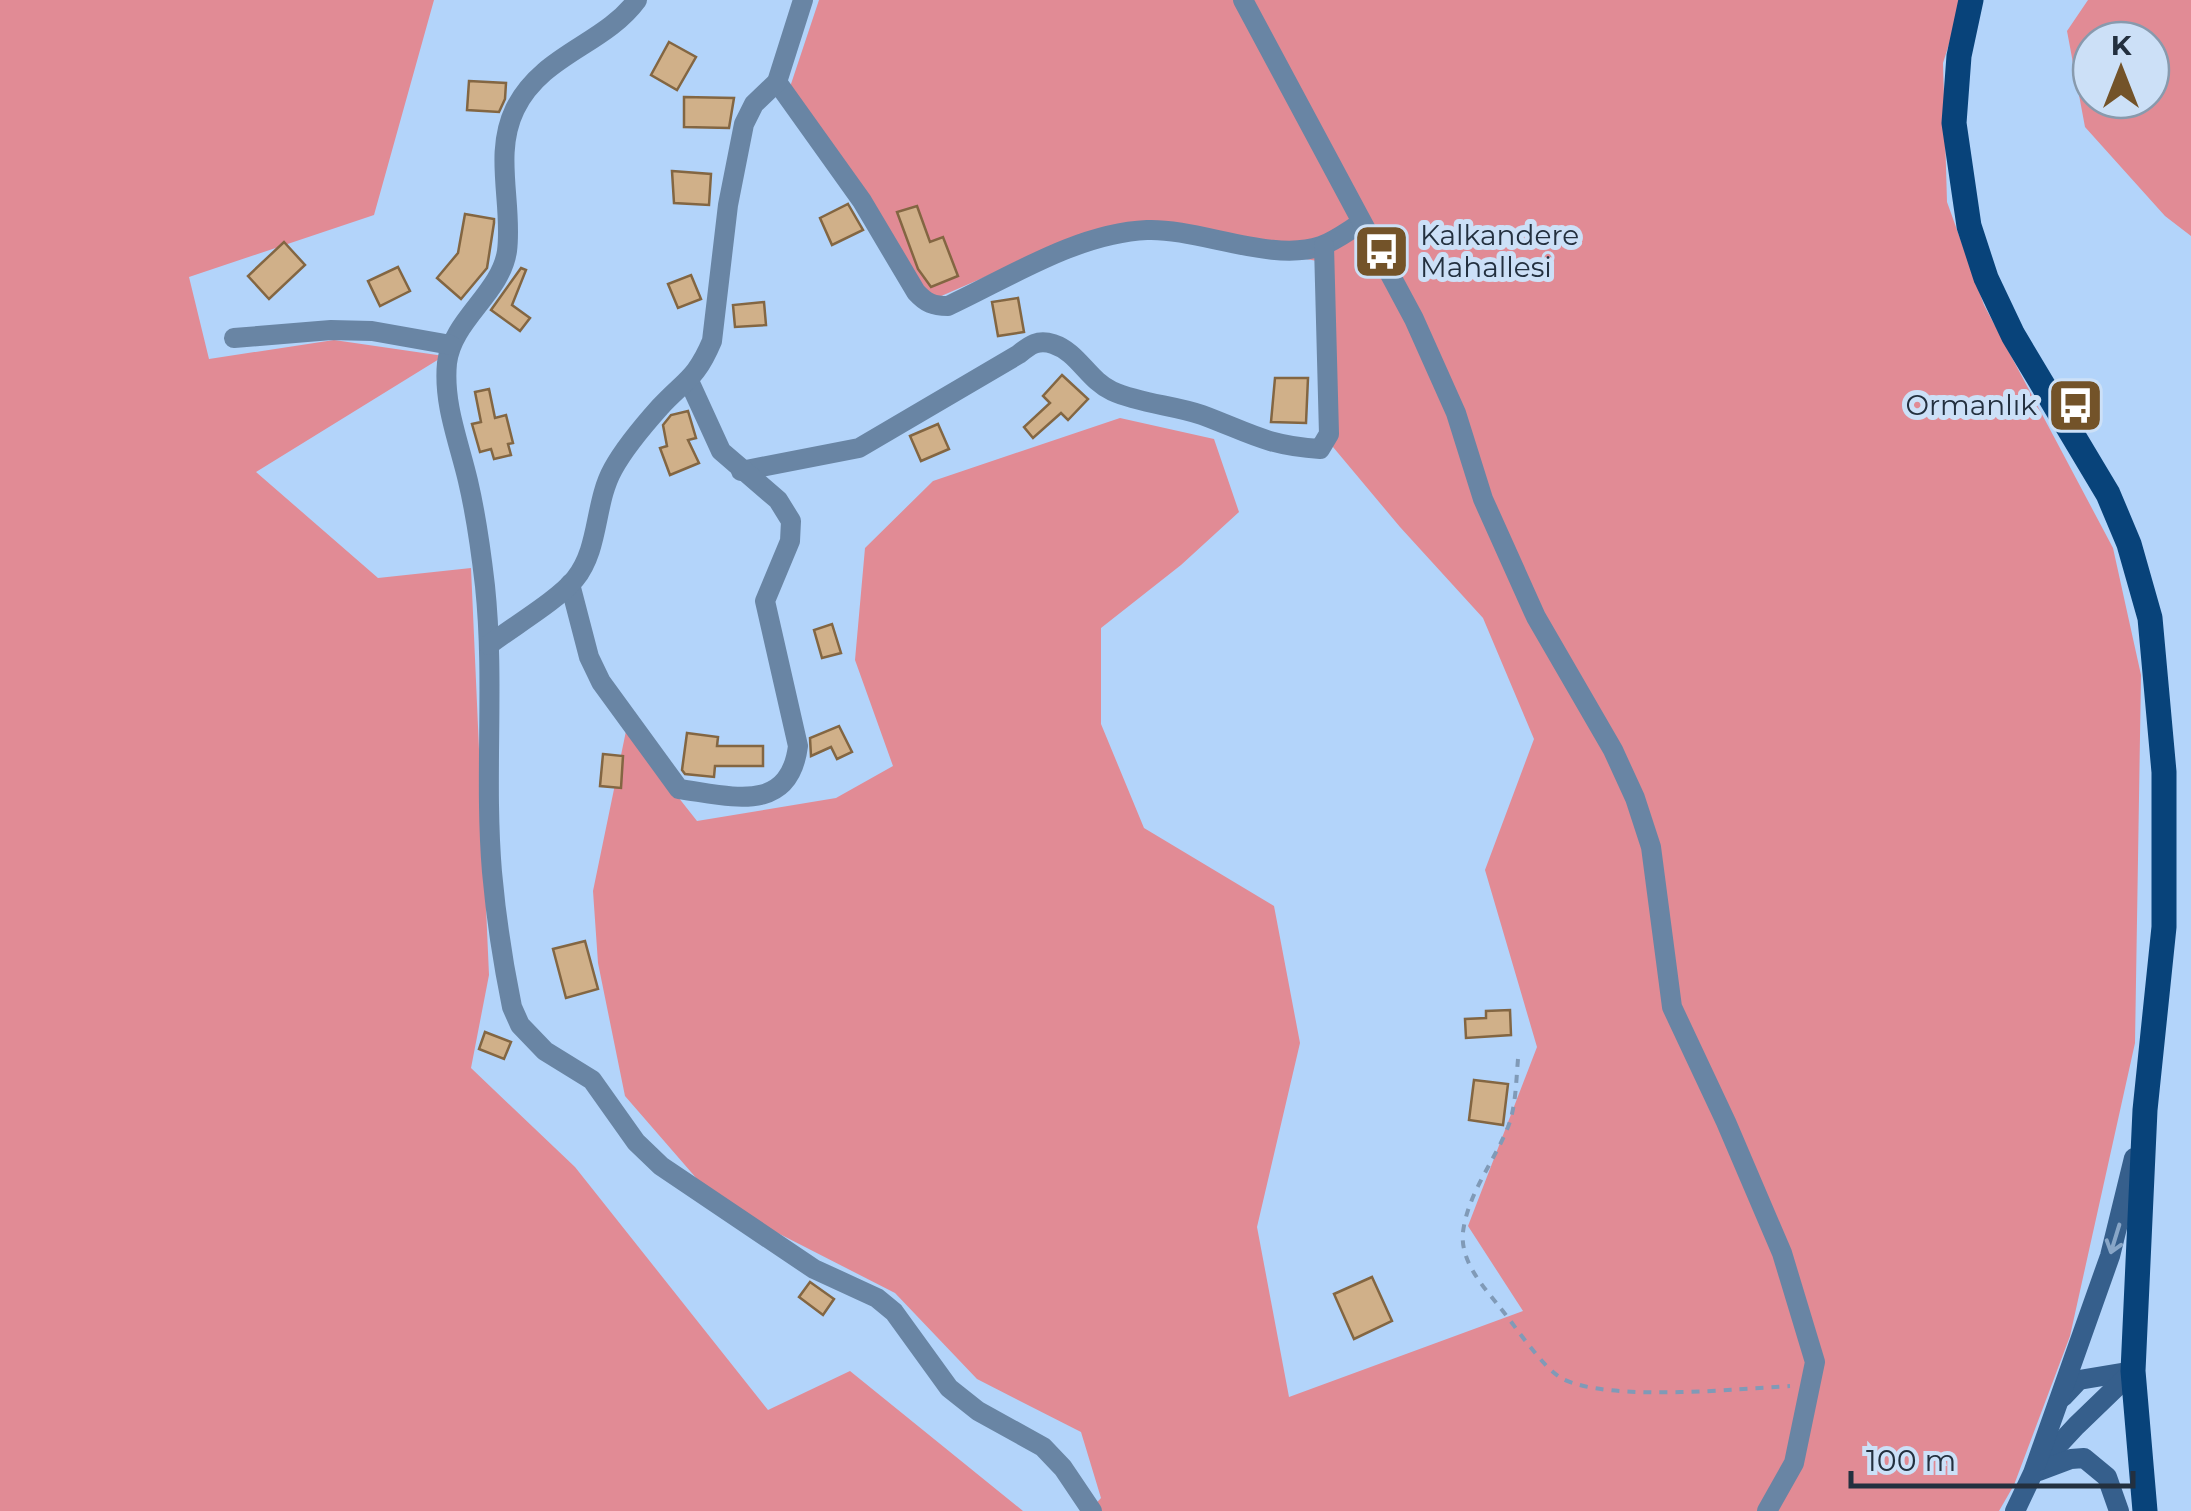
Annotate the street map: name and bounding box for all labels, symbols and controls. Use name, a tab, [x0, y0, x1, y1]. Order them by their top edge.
north arrow	[2071, 20, 2171, 120]
text: K	[2111, 28, 2133, 62]
place label: Kalkandere Mahallesi	[1420, 218, 1579, 284]
bus stop icon: Kalkandere Mahallesi	[1351, 221, 1411, 281]
bus stop icon: Ormanlık	[2046, 375, 2106, 435]
place label: Ormanlık	[1906, 388, 2037, 422]
one-way arrow	[2105, 1223, 2123, 1254]
scale bar	[1851, 1426, 2134, 1488]
text: 100 m	[1866, 1442, 1956, 1479]

